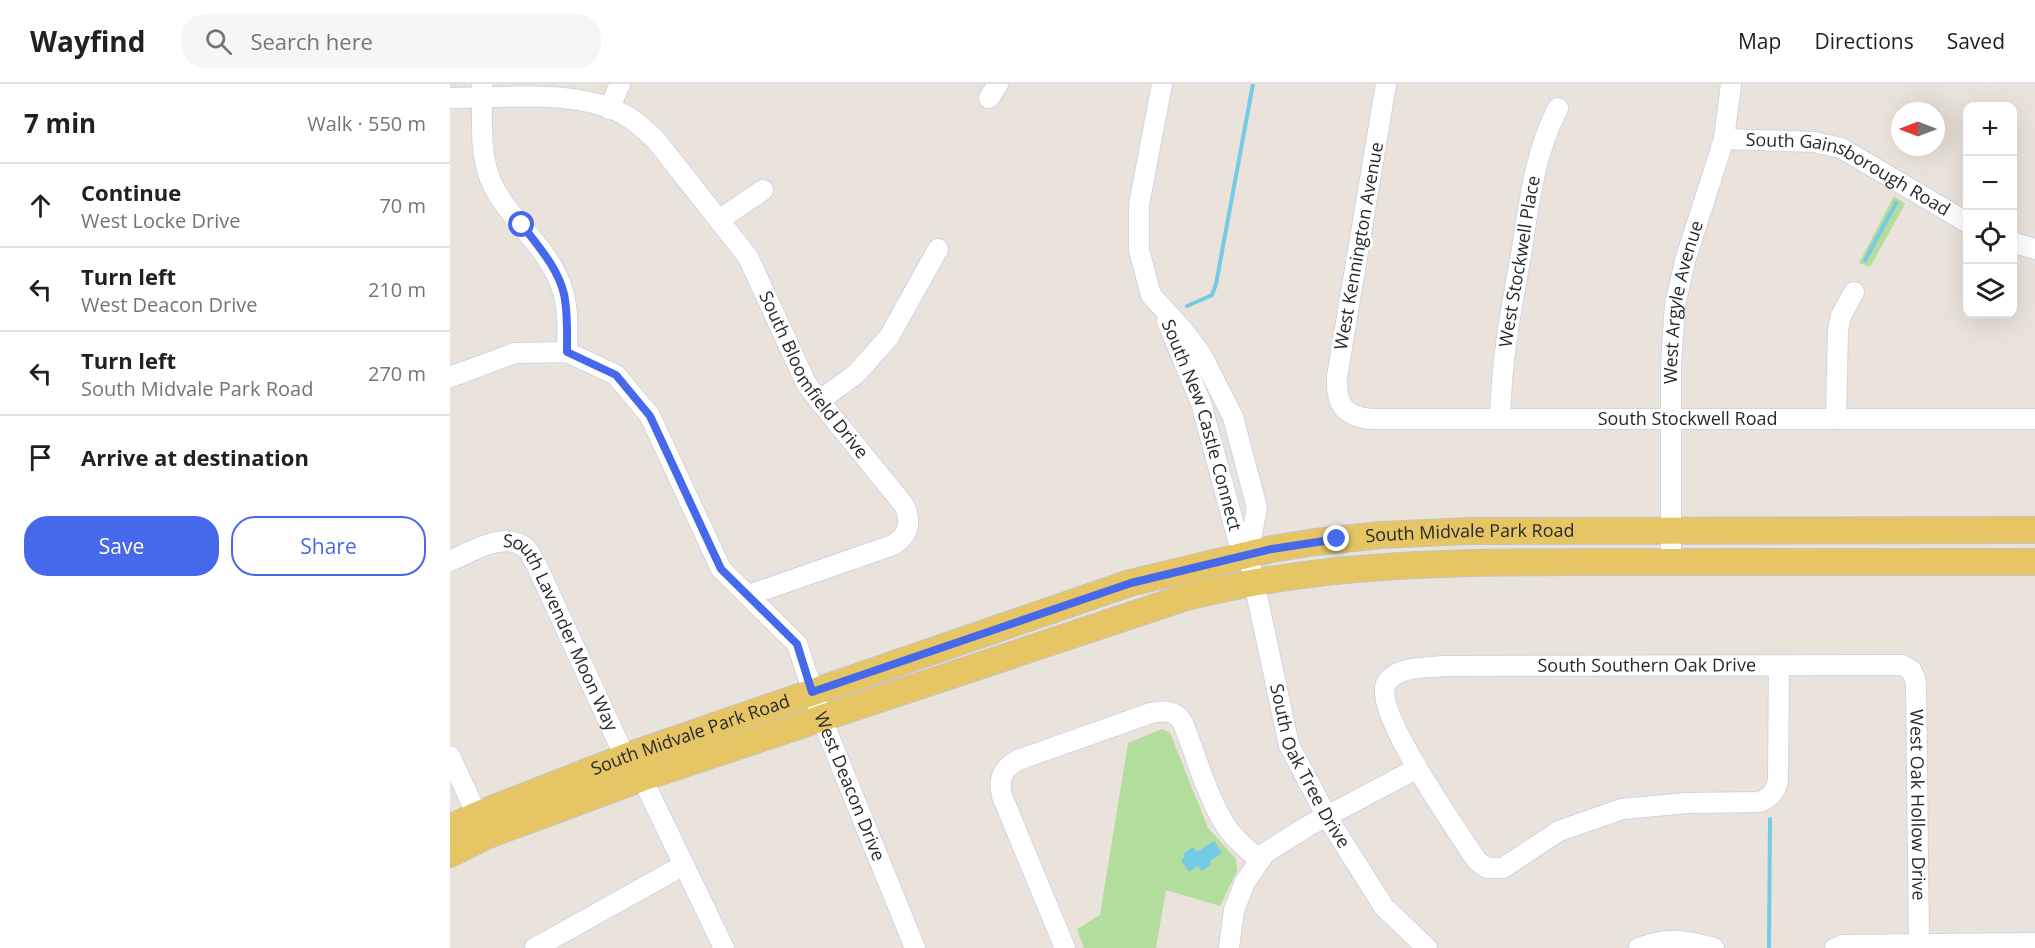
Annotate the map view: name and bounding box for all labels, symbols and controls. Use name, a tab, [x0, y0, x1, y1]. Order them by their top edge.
search box	[181, 14, 601, 68]
text: Wayfind	[30, 22, 145, 60]
icon: search	[202, 25, 235, 58]
text: Search here	[250, 26, 373, 56]
text: Map	[1738, 27, 1781, 55]
text: Directions	[1814, 27, 1914, 55]
text: Saved	[1947, 27, 2005, 55]
north arrow	[1891, 102, 1945, 156]
map controls	[1963, 102, 2017, 318]
button: +	[1963, 102, 2017, 156]
text: 7 min	[24, 105, 96, 141]
text: Walk · 550 m	[307, 110, 426, 137]
street label: South Gainsborough Road	[1745, 127, 1955, 221]
street label: West Kennington Avenue	[1328, 140, 1388, 352]
button: −	[1963, 156, 2017, 210]
street label: West Stockwell Place	[1493, 173, 1545, 349]
text: Continue	[81, 177, 181, 207]
icon: ahead	[24, 189, 57, 222]
text: 70 m	[379, 192, 426, 219]
text: West Locke Drive	[81, 207, 241, 234]
button: locate	[1963, 210, 2017, 264]
route start	[508, 211, 534, 237]
street label: West Argyle Avenue	[1658, 217, 1708, 384]
text: Turn left	[81, 261, 176, 291]
button: layers	[1963, 264, 2017, 318]
icon: left	[24, 273, 57, 306]
text: 210 m	[368, 276, 426, 303]
street label: South Bloomfield Drive	[754, 287, 874, 463]
text: West Deacon Drive	[81, 291, 257, 318]
street label: South New Castle Connect	[1157, 315, 1248, 533]
text: Turn left	[81, 345, 176, 375]
icon: left	[24, 357, 57, 390]
text: 270 m	[368, 360, 426, 387]
text: South Midvale Park Road	[81, 375, 313, 402]
street label: South Stockwell Road	[1598, 406, 1778, 430]
icon: arrive	[24, 441, 57, 474]
text: Arrive at destination	[81, 442, 309, 472]
button: Save	[24, 516, 219, 576]
button: Share	[231, 516, 426, 576]
street label: South Midvale Park Road	[1364, 518, 1575, 548]
route end	[1323, 525, 1349, 551]
street label: South Lavender Moon Way	[503, 528, 625, 735]
street label: South Southern Oak Drive	[1537, 652, 1756, 677]
street label: South Oak Tree Drive	[1265, 681, 1357, 852]
street label: South Midvale Park Road	[587, 688, 793, 780]
street label: West Deacon Drive	[809, 708, 891, 864]
street label: West Oak Hollow Drive	[1905, 709, 1932, 901]

